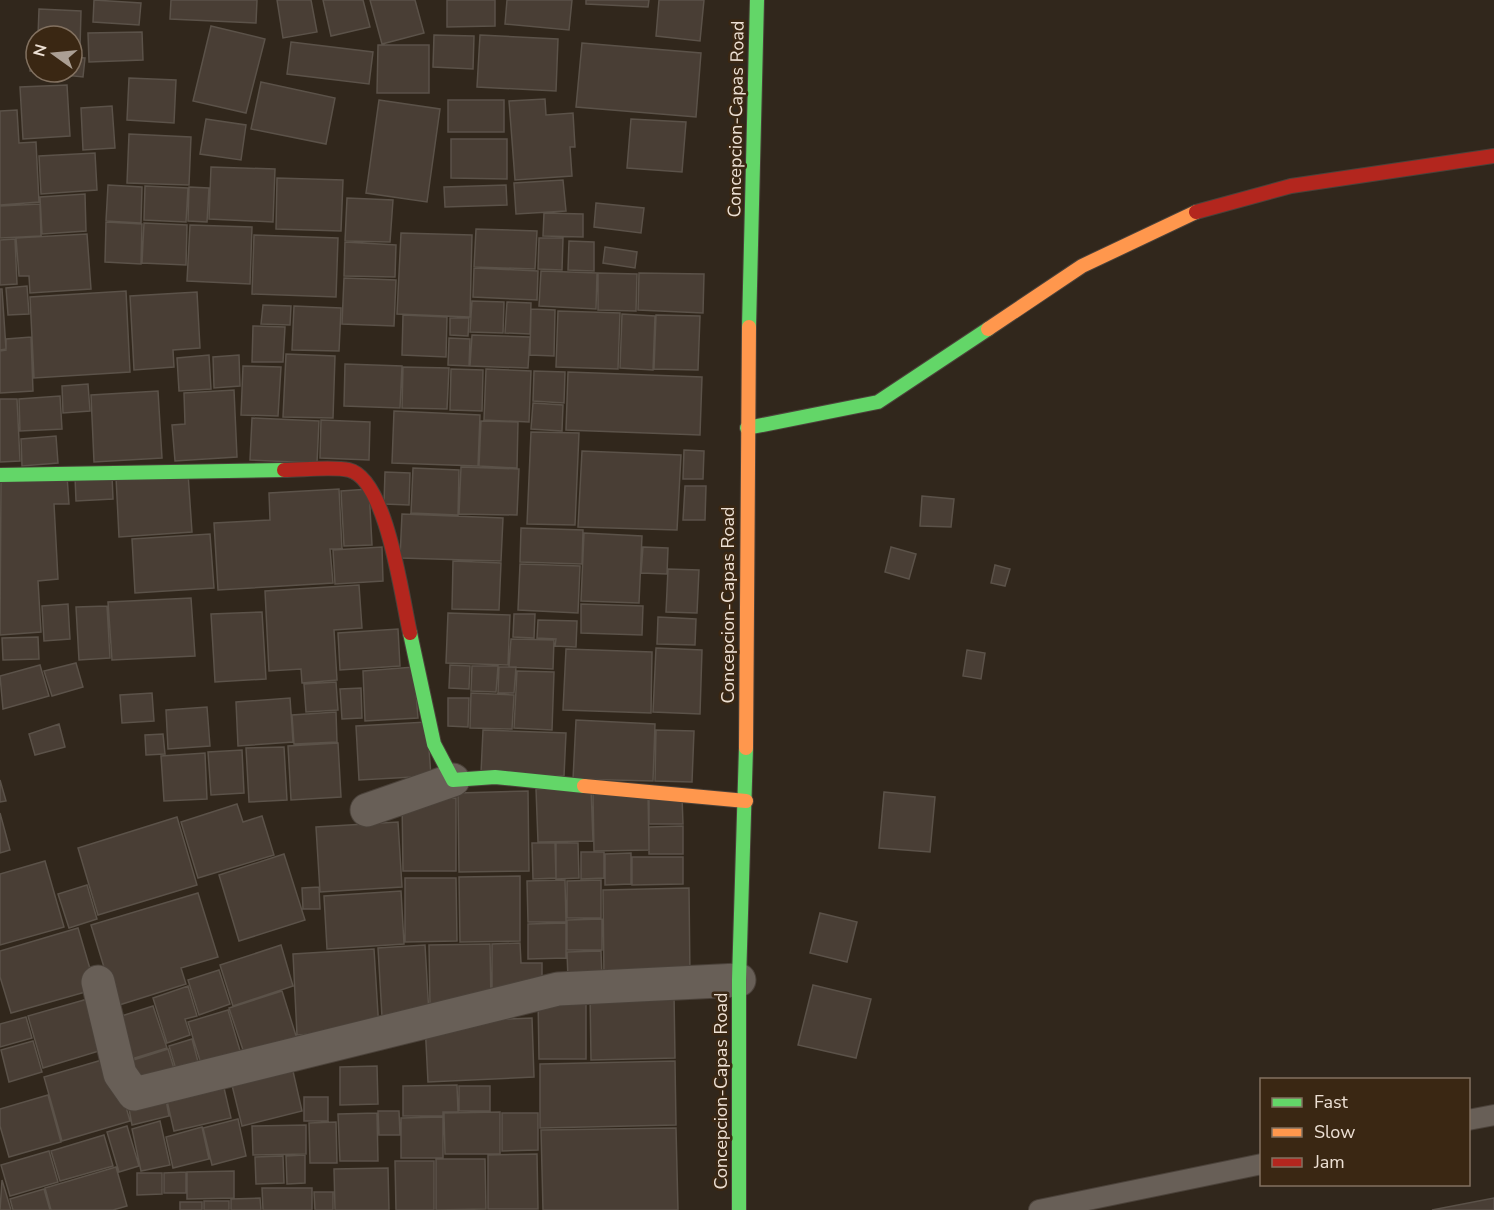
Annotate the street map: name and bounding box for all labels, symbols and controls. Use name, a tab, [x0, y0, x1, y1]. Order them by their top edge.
street label: Concepcion-Capas Road	[722, 20, 750, 218]
north arrow	[24, 24, 84, 84]
text: N	[28, 42, 53, 59]
street label: Concepcion-Capas Road	[716, 507, 740, 703]
street label: Concepcion-Capas Road	[709, 993, 733, 1189]
legend	[1260, 1078, 1470, 1186]
text: Fast	[1314, 1090, 1349, 1114]
text: Slow	[1314, 1120, 1355, 1144]
text: Jam	[1313, 1150, 1345, 1174]

